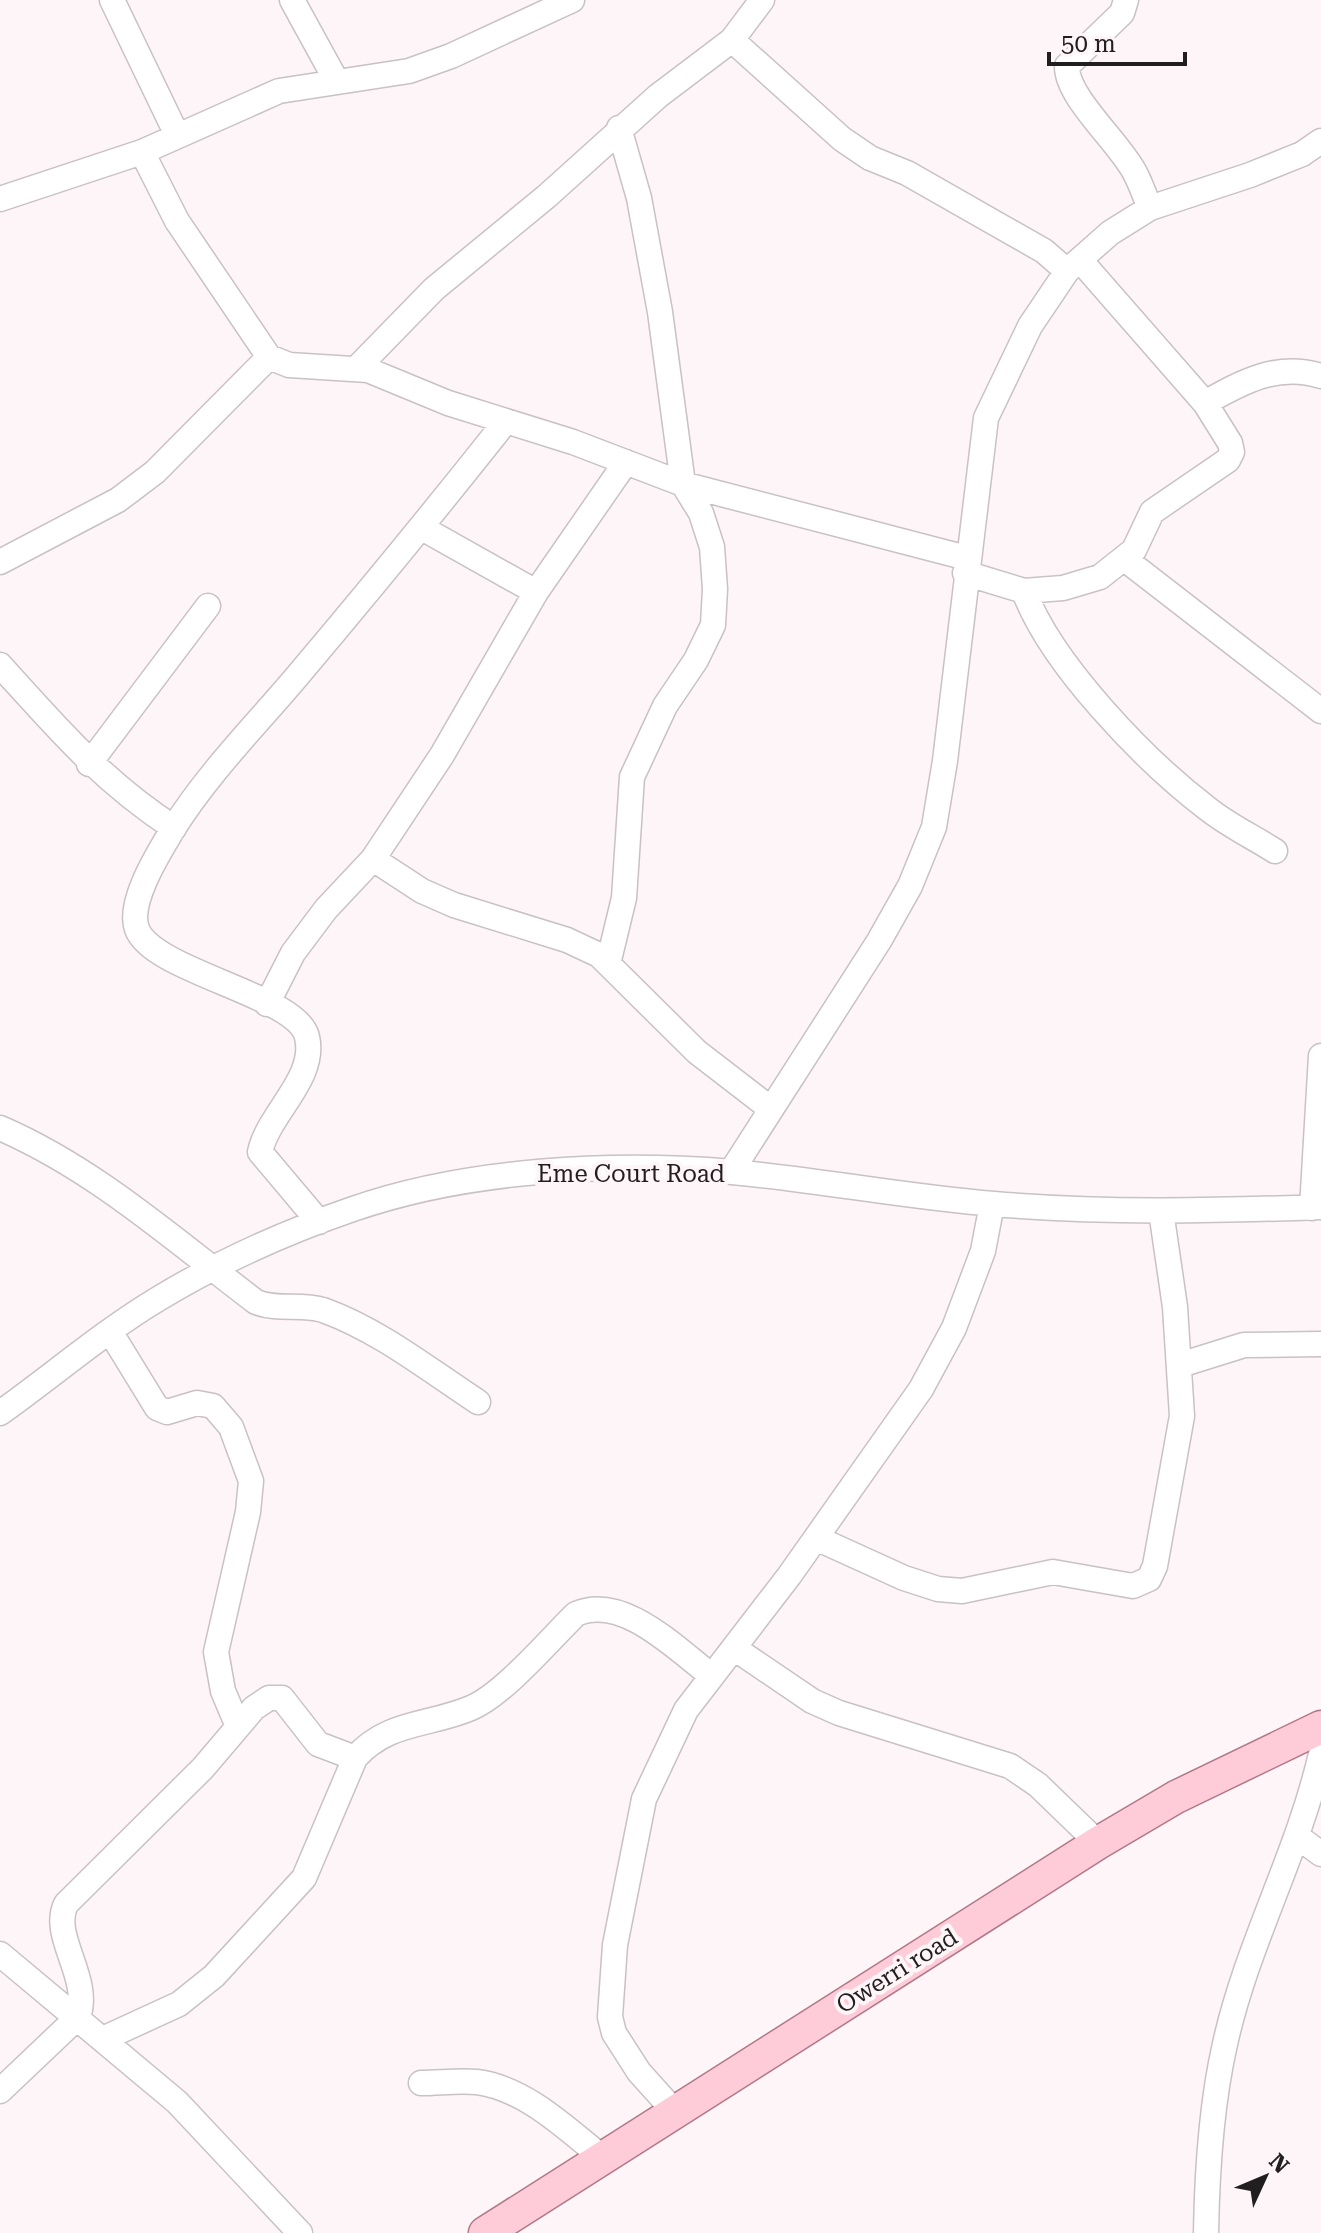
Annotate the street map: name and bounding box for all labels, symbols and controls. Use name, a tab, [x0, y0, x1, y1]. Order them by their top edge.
scale bar	[1049, 16, 1185, 66]
text: 50 m	[1061, 30, 1116, 58]
street label: Eme Court Road	[537, 1160, 725, 1188]
street label: Owerri road	[831, 1923, 963, 2019]
north arrow	[1225, 2137, 1305, 2217]
text: N	[1264, 2149, 1294, 2178]

